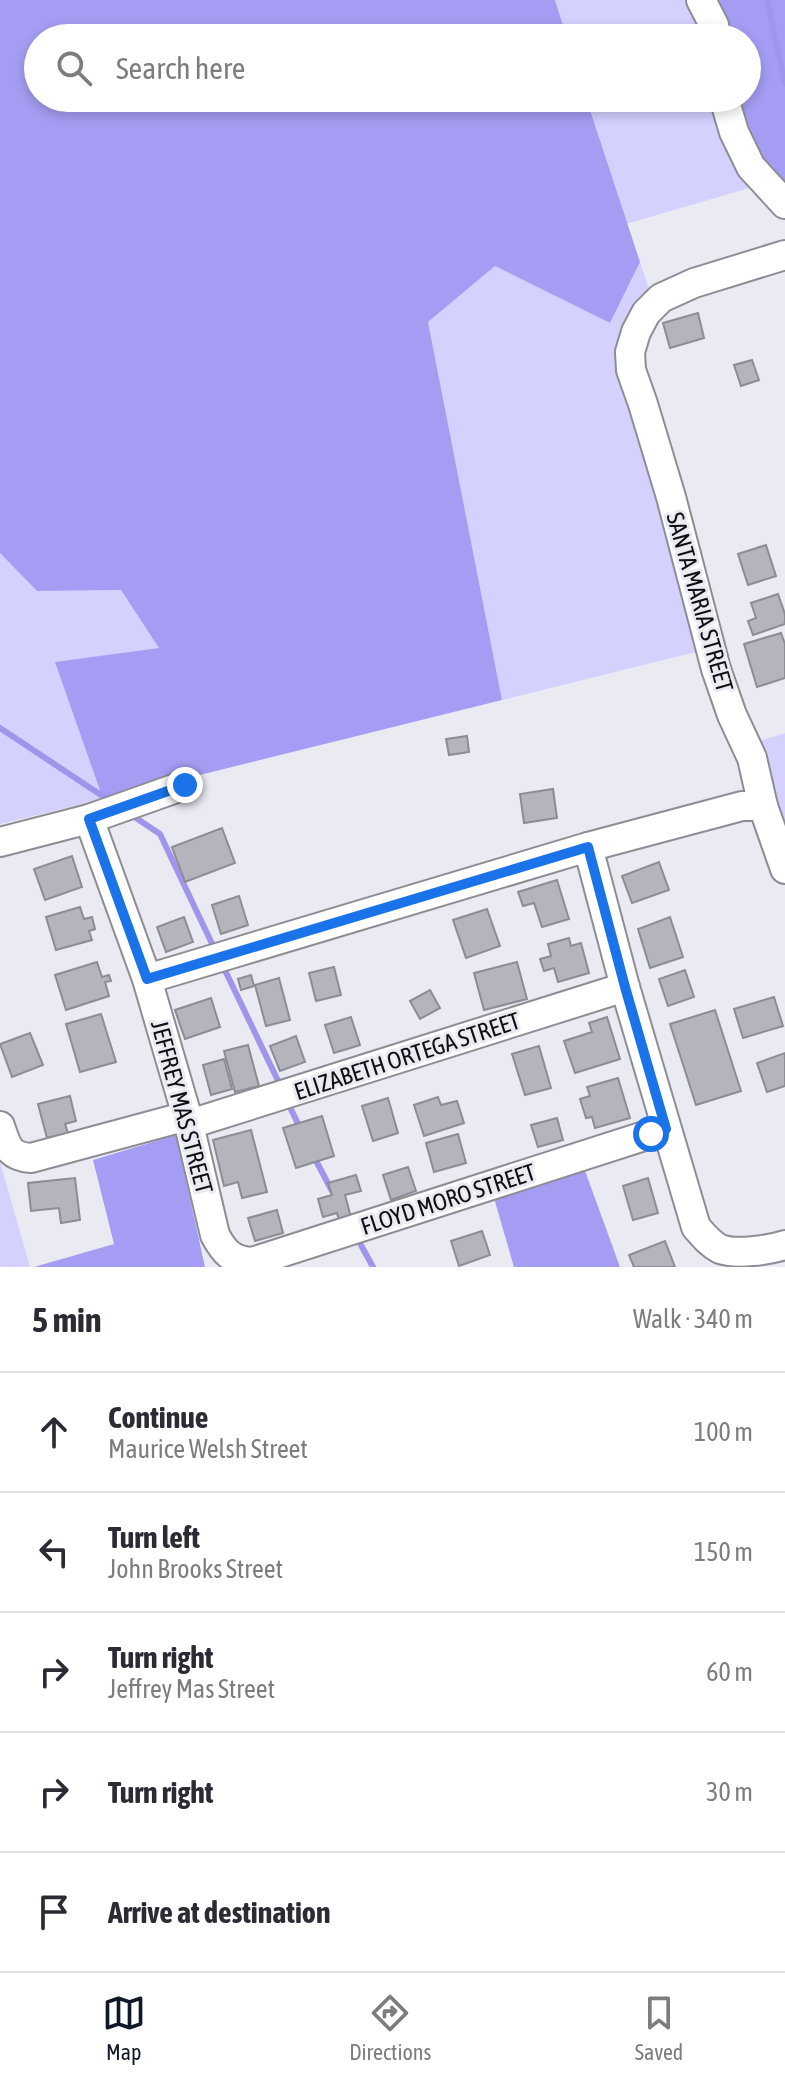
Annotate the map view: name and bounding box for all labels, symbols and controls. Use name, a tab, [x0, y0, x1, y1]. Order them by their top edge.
search box	[24, 24, 761, 112]
icon: search	[52, 46, 96, 90]
text: Search here	[116, 51, 245, 85]
street label: SANTA MARIA STREET	[661, 509, 739, 695]
route end	[167, 767, 203, 803]
street label: ELIZABETH ORTEGA STREET	[291, 1007, 524, 1105]
street label: JEFFREY MAS STREET	[146, 1017, 218, 1197]
route start	[633, 1116, 669, 1152]
street label: FLOYD MORO STREET	[357, 1158, 539, 1240]
text: 5 min	[32, 1300, 101, 1339]
text: Walk · 340 m	[633, 1304, 753, 1334]
text: Continue	[108, 1400, 208, 1434]
icon: ahead	[32, 1410, 76, 1454]
text: 100 m	[694, 1417, 753, 1447]
text: Maurice Welsh Street	[108, 1434, 308, 1464]
text: Turn left	[108, 1520, 200, 1554]
icon: left	[32, 1530, 76, 1574]
text: 150 m	[694, 1537, 753, 1567]
text: John Brooks Street	[108, 1554, 283, 1584]
text: Turn right	[108, 1640, 214, 1674]
icon: right	[32, 1650, 76, 1694]
text: 60 m	[706, 1657, 753, 1687]
text: Jeffrey Mas Street	[108, 1674, 275, 1704]
icon: right	[32, 1770, 76, 1814]
text: Turn right	[108, 1775, 214, 1809]
text: 30 m	[706, 1777, 753, 1807]
icon: arrive	[32, 1890, 76, 1934]
text: Arrive at destination	[108, 1895, 330, 1929]
tab: Map	[102, 1991, 146, 2065]
tab: Directions	[349, 1991, 431, 2065]
tab: Saved	[635, 1991, 683, 2065]

